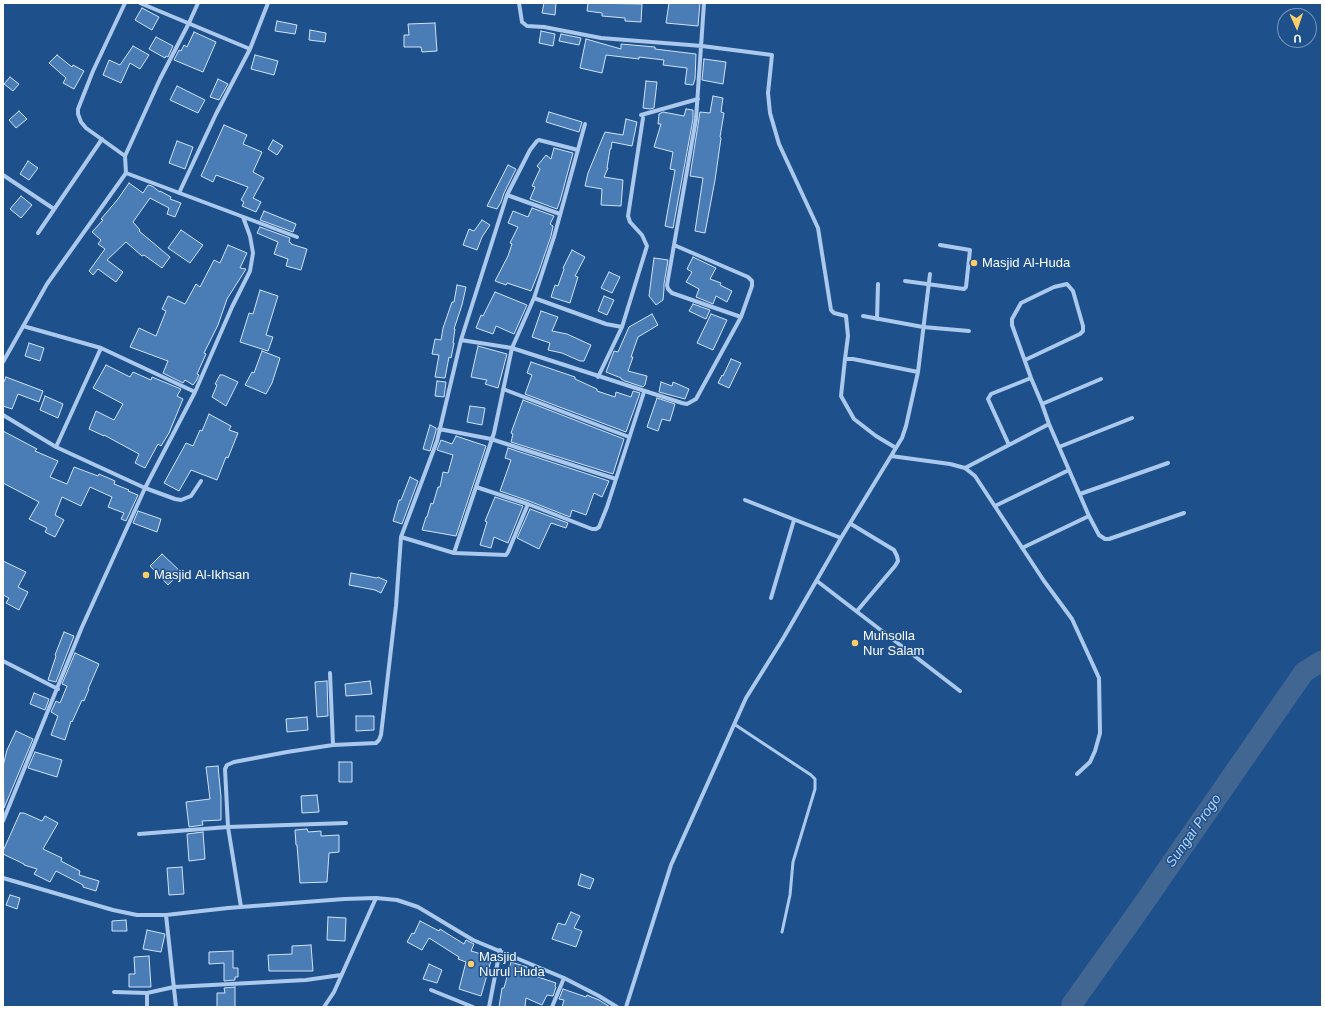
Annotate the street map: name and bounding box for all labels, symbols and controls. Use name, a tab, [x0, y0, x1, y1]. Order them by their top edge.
north arrow	[1277, 8, 1317, 48]
text: U	[1293, 33, 1302, 45]
place label: Masjid Al-Huda	[982, 255, 1070, 271]
marker: Masjid Al-Huda	[969, 258, 979, 268]
place label: Masjid Al-Ikhsan	[154, 567, 249, 583]
marker: Masjid Al-Ikhsan	[141, 570, 151, 580]
place label: Muhsolla Nur Salam	[863, 628, 924, 659]
marker: Muhsolla Nur Salam	[850, 638, 860, 648]
water label: Sungai Progo	[1163, 791, 1225, 871]
place label: Masjid Nurul Huda	[479, 949, 545, 980]
marker: Masjid Nurul Huda	[466, 959, 476, 969]

